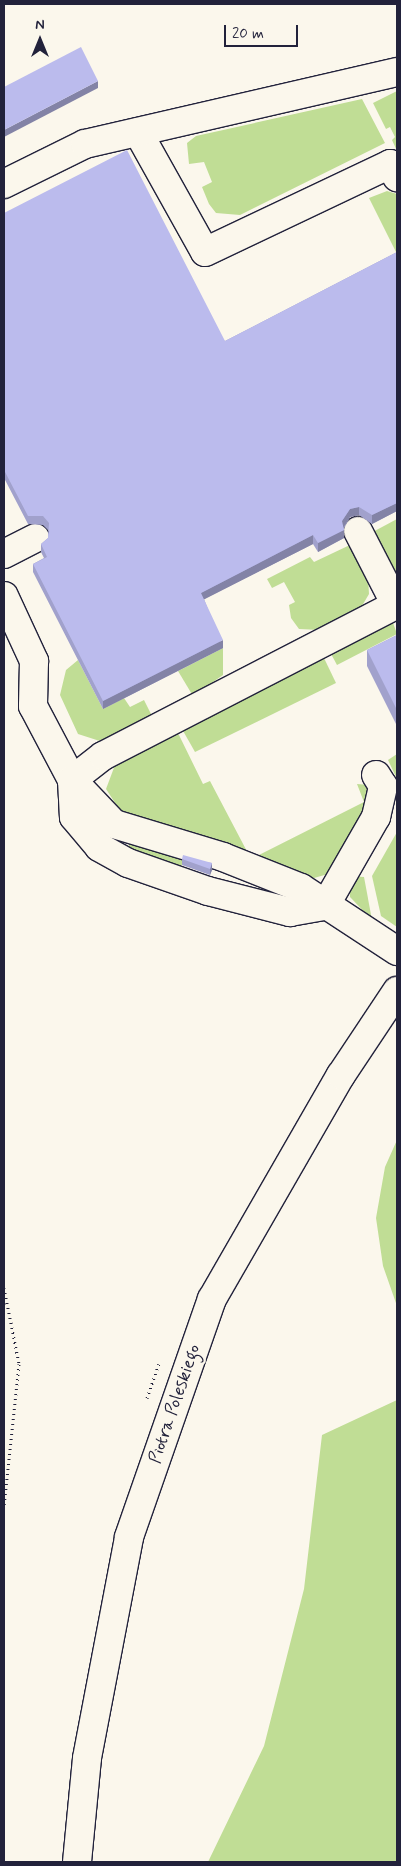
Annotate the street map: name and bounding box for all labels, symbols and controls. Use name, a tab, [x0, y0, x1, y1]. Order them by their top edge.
north arrow	[15, 15, 65, 65]
scale bar	[226, 15, 300, 47]
text: N	[35, 16, 45, 34]
text: 20 m	[232, 24, 264, 44]
street label: Piotra Poleskiego	[145, 1342, 205, 1466]

